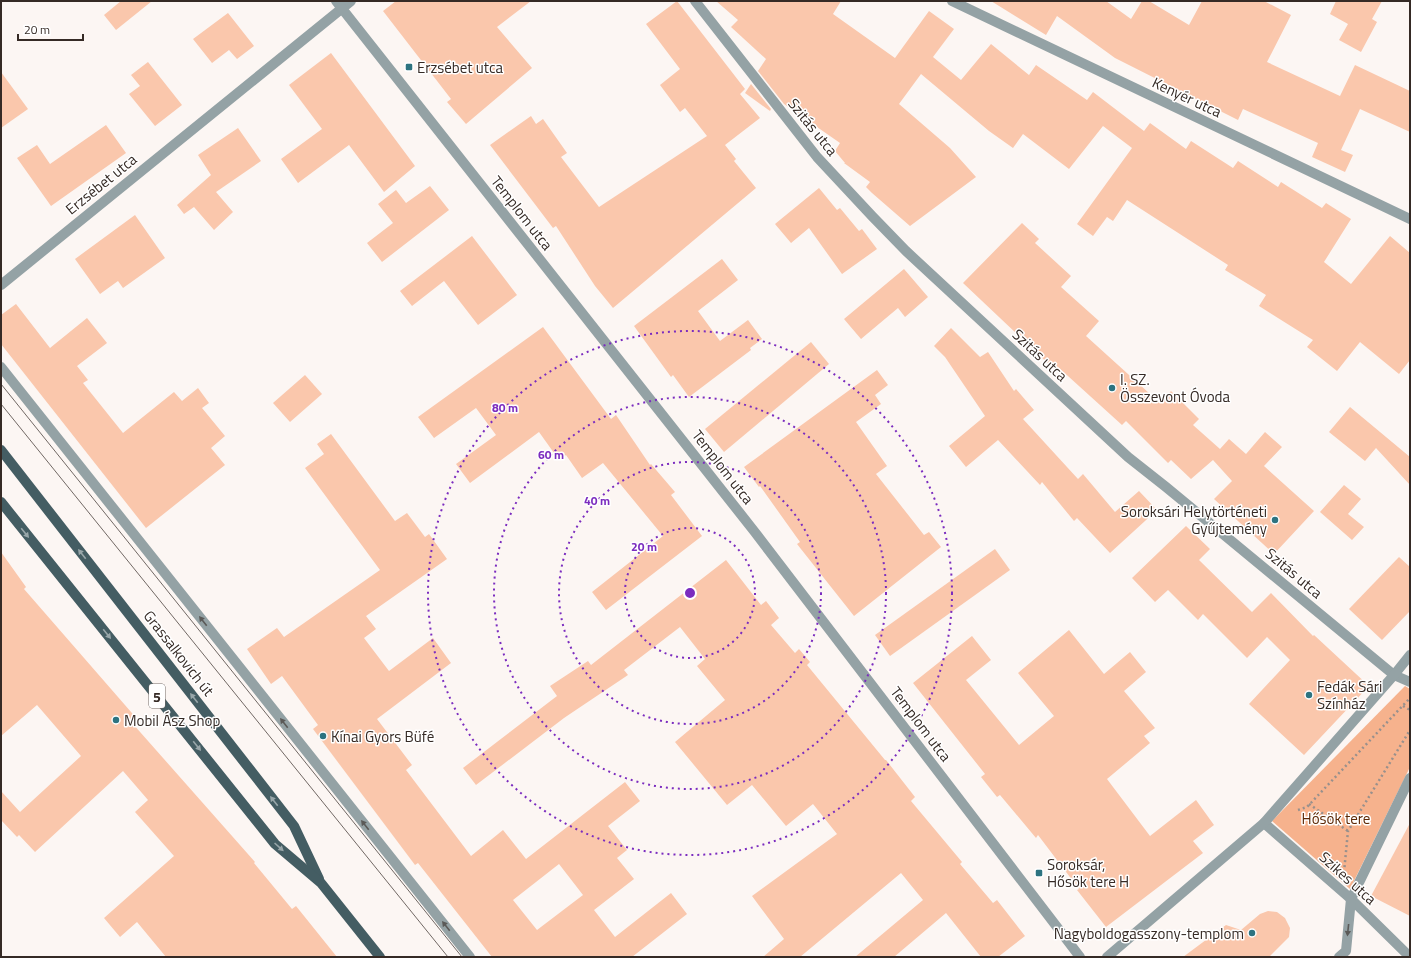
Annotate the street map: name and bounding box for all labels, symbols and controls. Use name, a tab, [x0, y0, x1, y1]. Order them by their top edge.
scale bar	[18, 16, 83, 42]
text: 20 m	[24, 20, 50, 39]
place label: Erzsébet utca	[417, 56, 504, 79]
marker: Erzsébet utca	[404, 62, 414, 72]
street label: Kenyér utca	[1148, 71, 1226, 123]
street label: Szitás utca	[782, 93, 844, 161]
street label: Erzsébet utca	[60, 148, 142, 220]
street label: Templom utca	[486, 171, 559, 256]
street label: Szitás utca	[1007, 323, 1073, 387]
place label: I. SZ. Összevont Óvoda	[1120, 368, 1230, 408]
marker: I. SZ. Összevont Óvoda	[1107, 383, 1117, 393]
text: 80 m	[492, 398, 518, 417]
street label: Templom utca	[687, 425, 760, 510]
text: 60 m	[538, 445, 564, 464]
text: 40 m	[584, 491, 610, 510]
place label: Soroksári Helytörténeti Gyűjtemény	[1121, 500, 1267, 540]
marker: Soroksári Helytörténeti Gyűjtemény	[1270, 515, 1280, 525]
one-way arrow	[21, 527, 30, 538]
text: 20 m	[631, 537, 657, 556]
street label: Szitás utca	[1260, 542, 1328, 604]
one-way arrow	[78, 549, 87, 560]
centre of rings	[683, 586, 697, 600]
street label: Grassalkovich út	[138, 605, 220, 701]
one-way arrow	[199, 616, 207, 627]
one-way arrow	[102, 628, 111, 639]
place label: Fedák Sári Színház	[1317, 675, 1382, 715]
street label: Templom utca	[885, 682, 957, 767]
road number: 5	[149, 684, 165, 708]
marker: Fedák Sári Színház	[1304, 690, 1314, 700]
one-way arrow	[190, 692, 198, 703]
place label: Mobil Ász Shop	[124, 709, 221, 732]
marker: Mobil Ász Shop	[111, 715, 121, 725]
one-way arrow	[280, 717, 288, 728]
place label: Kínai Gyors Büfé	[331, 725, 434, 748]
marker: Kínai Gyors Büfé	[318, 731, 328, 741]
one-way arrow	[193, 741, 201, 752]
one-way arrow	[270, 795, 278, 806]
park label: Hősök tere	[1302, 807, 1370, 830]
one-way arrow	[360, 819, 369, 830]
one-way arrow	[274, 842, 284, 851]
street label: Szikes utca	[1314, 846, 1382, 910]
place label: Soroksár, Hősök tere H	[1047, 853, 1129, 893]
marker: Soroksár, Hősök tere H	[1034, 868, 1044, 878]
one-way arrow	[441, 921, 450, 932]
place label: Nagyboldogasszony-templom	[1054, 922, 1244, 945]
one-way arrow	[1344, 924, 1351, 936]
marker: Nagyboldogasszony-templom	[1247, 928, 1257, 938]

